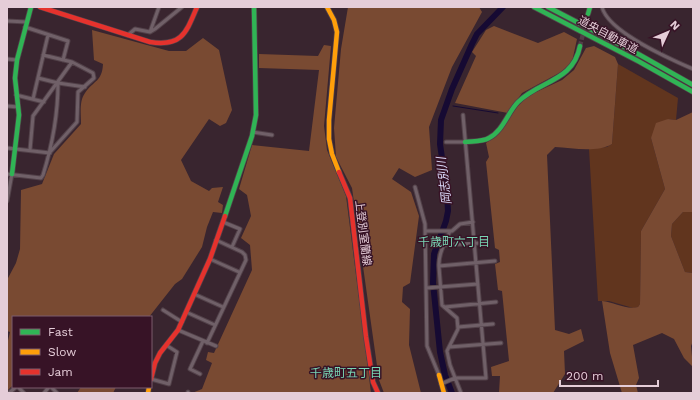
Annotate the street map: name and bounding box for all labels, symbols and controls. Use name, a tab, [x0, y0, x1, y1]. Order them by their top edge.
north arrow	[648, 12, 688, 52]
street label: 道央自動車道	[576, 14, 640, 56]
text: N	[667, 18, 682, 33]
water label: 岡志別川	[434, 154, 454, 206]
street label: 上登別室蘭線	[353, 199, 373, 267]
district label: 千歳町六丁目	[418, 235, 490, 249]
legend	[12, 316, 152, 388]
text: Fast	[48, 325, 73, 339]
text: Slow	[48, 345, 76, 359]
scale bar	[560, 362, 658, 388]
text: Jam	[48, 365, 73, 379]
district label: 千歳町五丁目	[310, 366, 382, 380]
text: 200 m	[566, 369, 603, 383]

